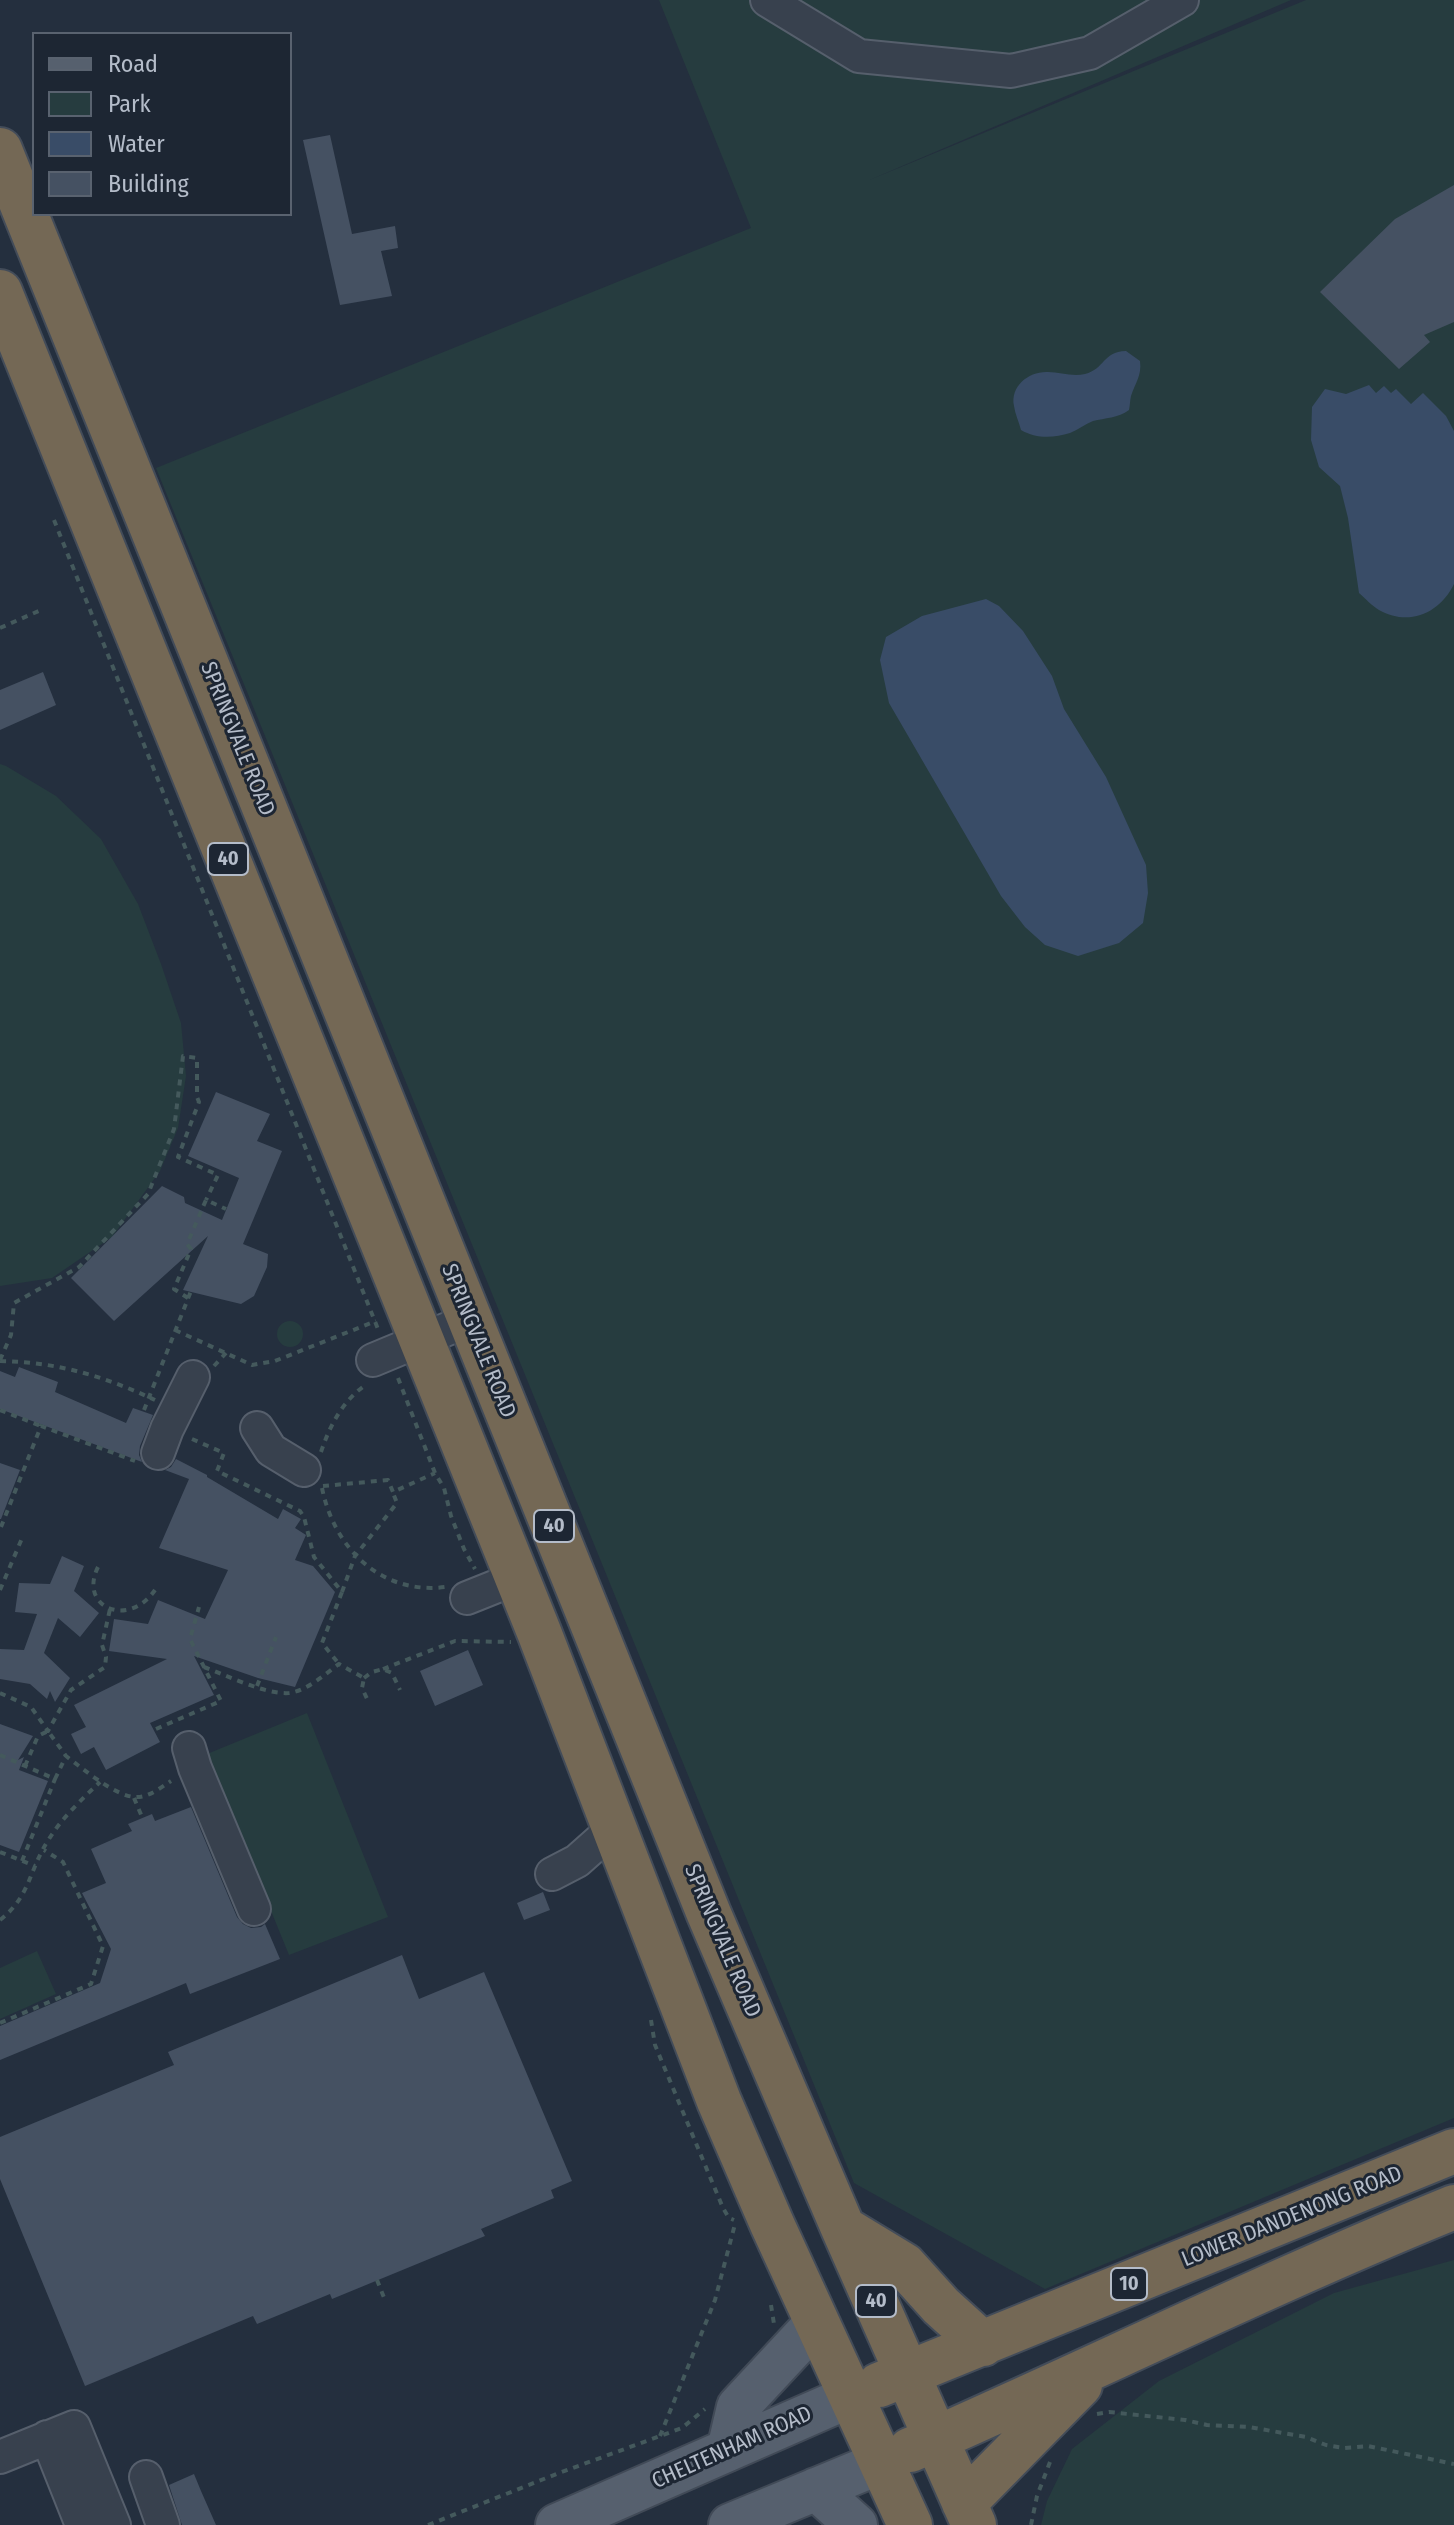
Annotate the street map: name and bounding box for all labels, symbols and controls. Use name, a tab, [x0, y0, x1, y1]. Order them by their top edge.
legend	[32, 32, 292, 216]
text: Road	[108, 50, 158, 78]
text: Park	[108, 90, 151, 118]
text: Water	[108, 130, 165, 158]
text: Building	[108, 170, 189, 198]
street label: SPRINGVALE ROAD	[194, 658, 280, 820]
road number: 40	[208, 843, 248, 875]
street label: SPRINGVALE ROAD	[435, 1260, 521, 1422]
road number: 40	[534, 1510, 574, 1542]
street label: SPRINGVALE ROAD	[678, 1861, 766, 2021]
street label: LOWER DANDENONG ROAD	[1178, 2161, 1406, 2273]
road number: 10	[1111, 2268, 1147, 2300]
road number: 40	[856, 2285, 896, 2317]
street label: CHELTENHAM ROAD	[648, 2401, 816, 2495]

